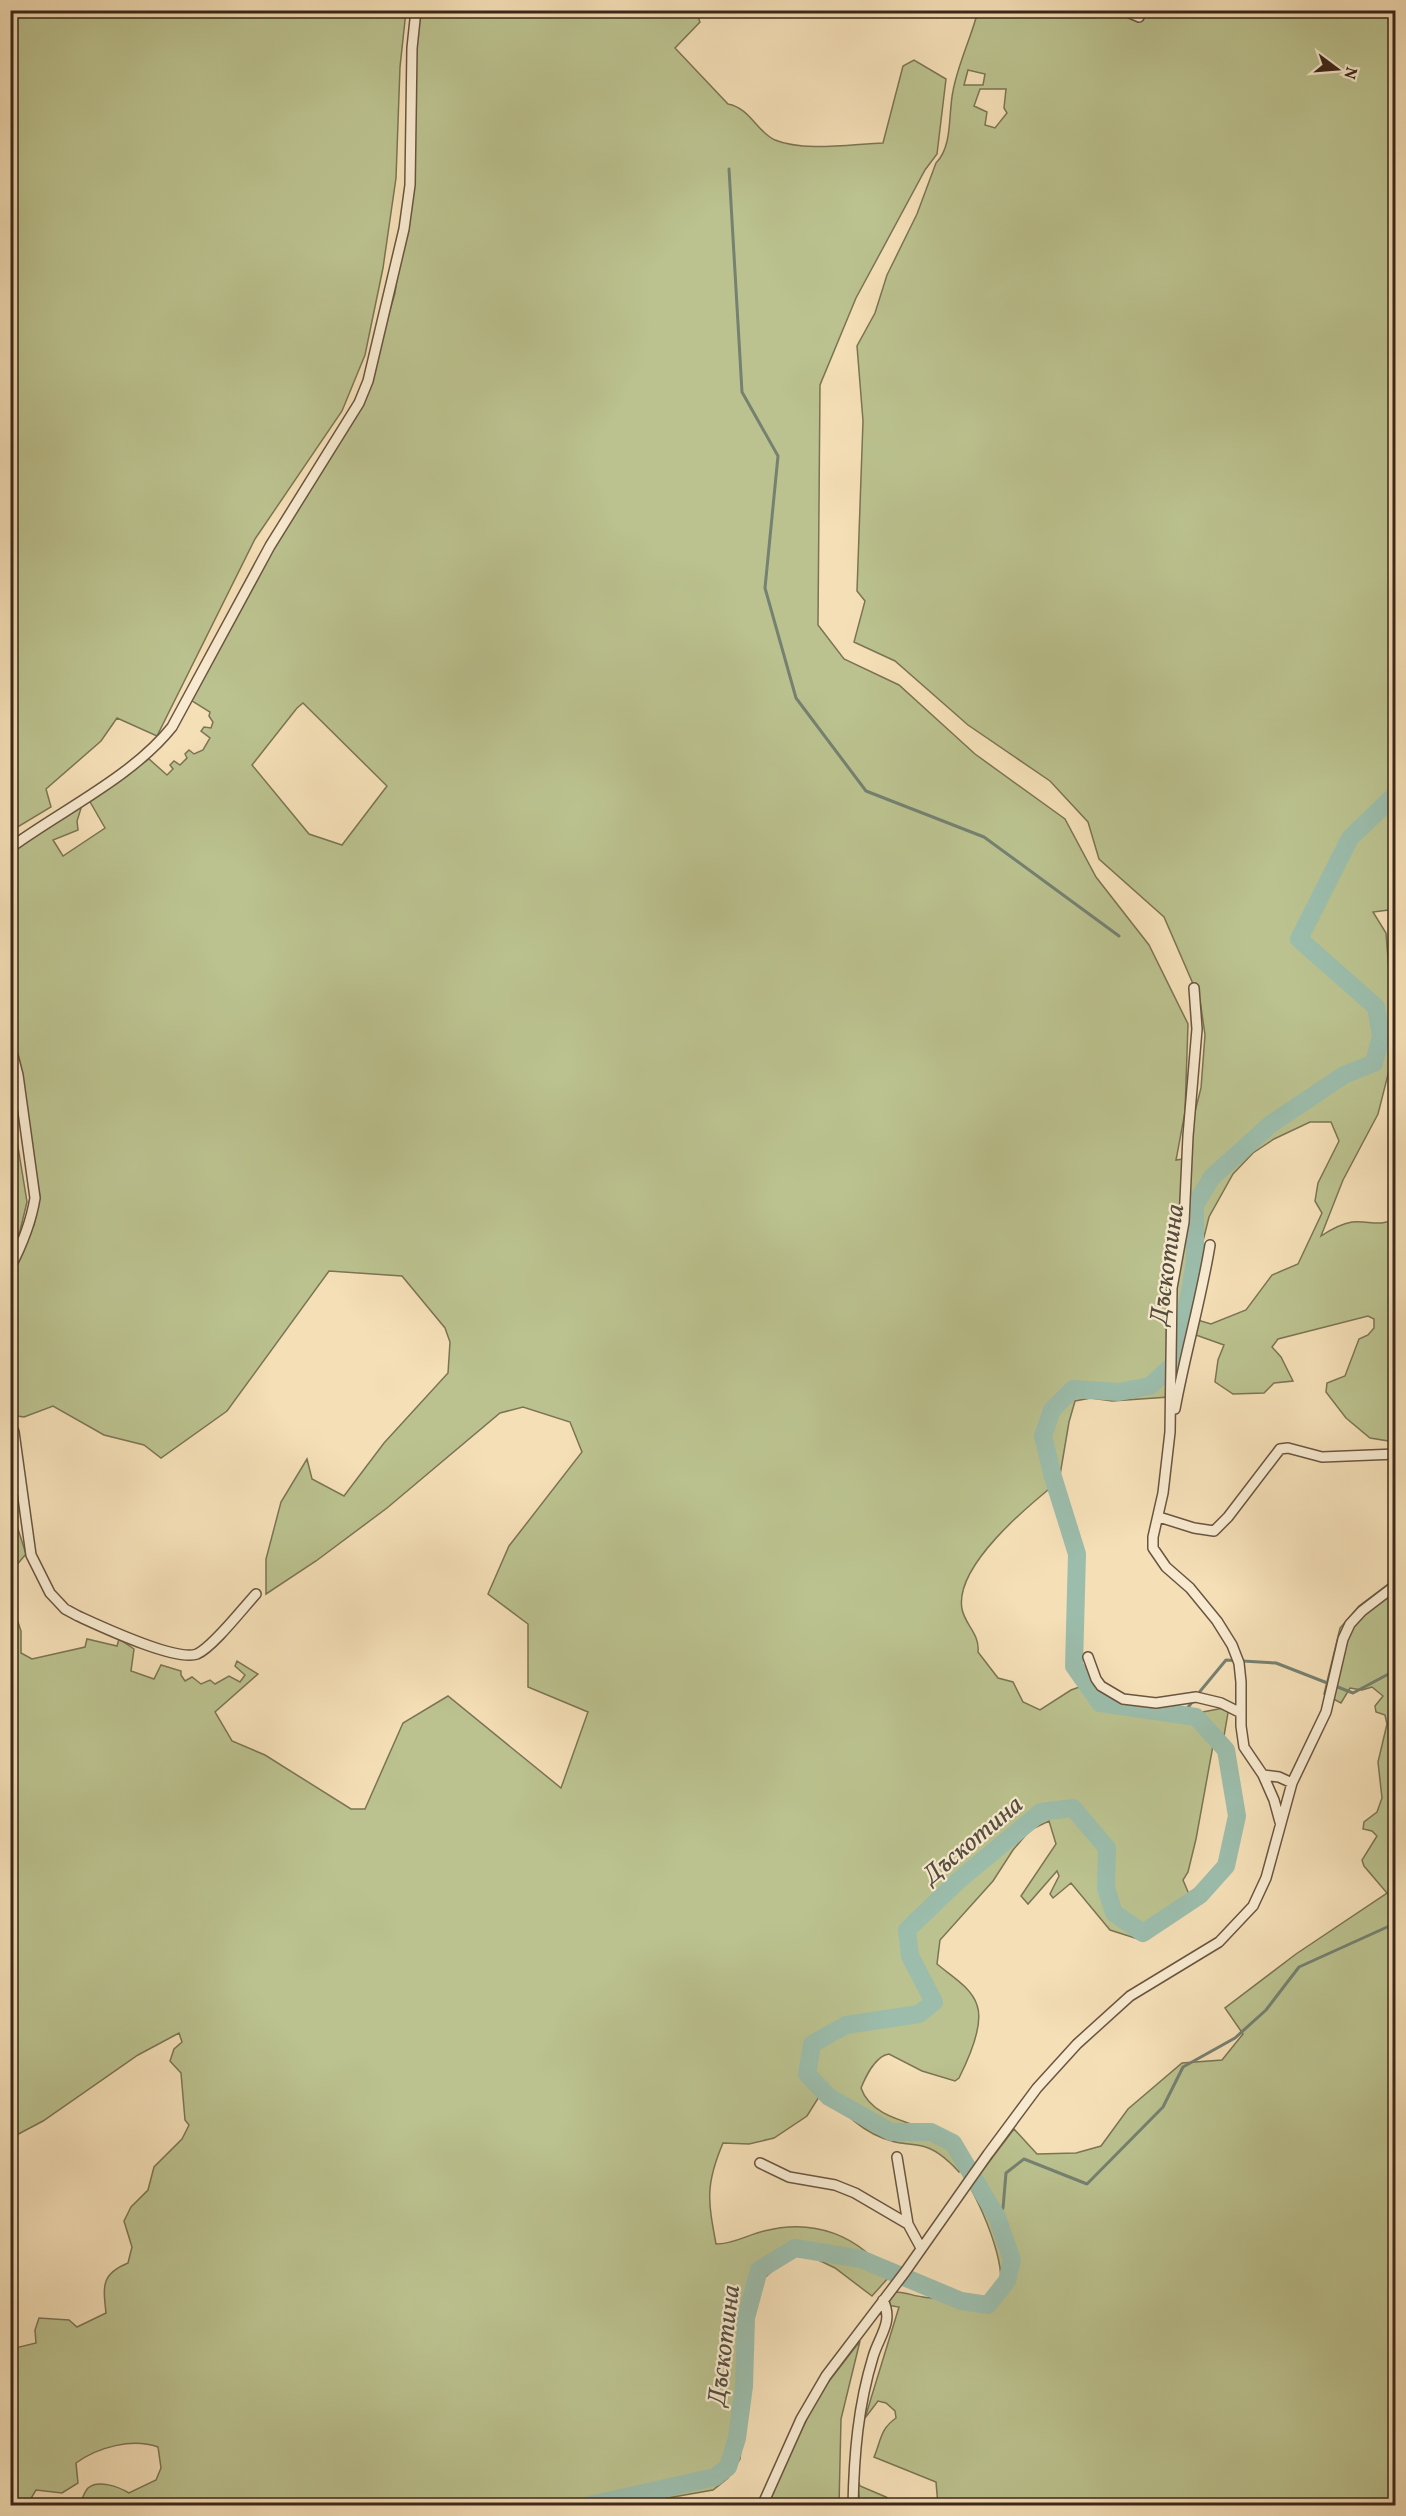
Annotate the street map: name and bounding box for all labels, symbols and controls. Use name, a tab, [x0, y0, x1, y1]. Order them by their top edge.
north arrow	[1307, 39, 1367, 99]
text: N	[1337, 64, 1362, 82]
water label: Дъскотина	[1141, 1202, 1194, 1329]
water label: Дъскотина	[914, 1788, 1031, 1895]
water label: Дъскотина	[699, 2283, 750, 2410]

